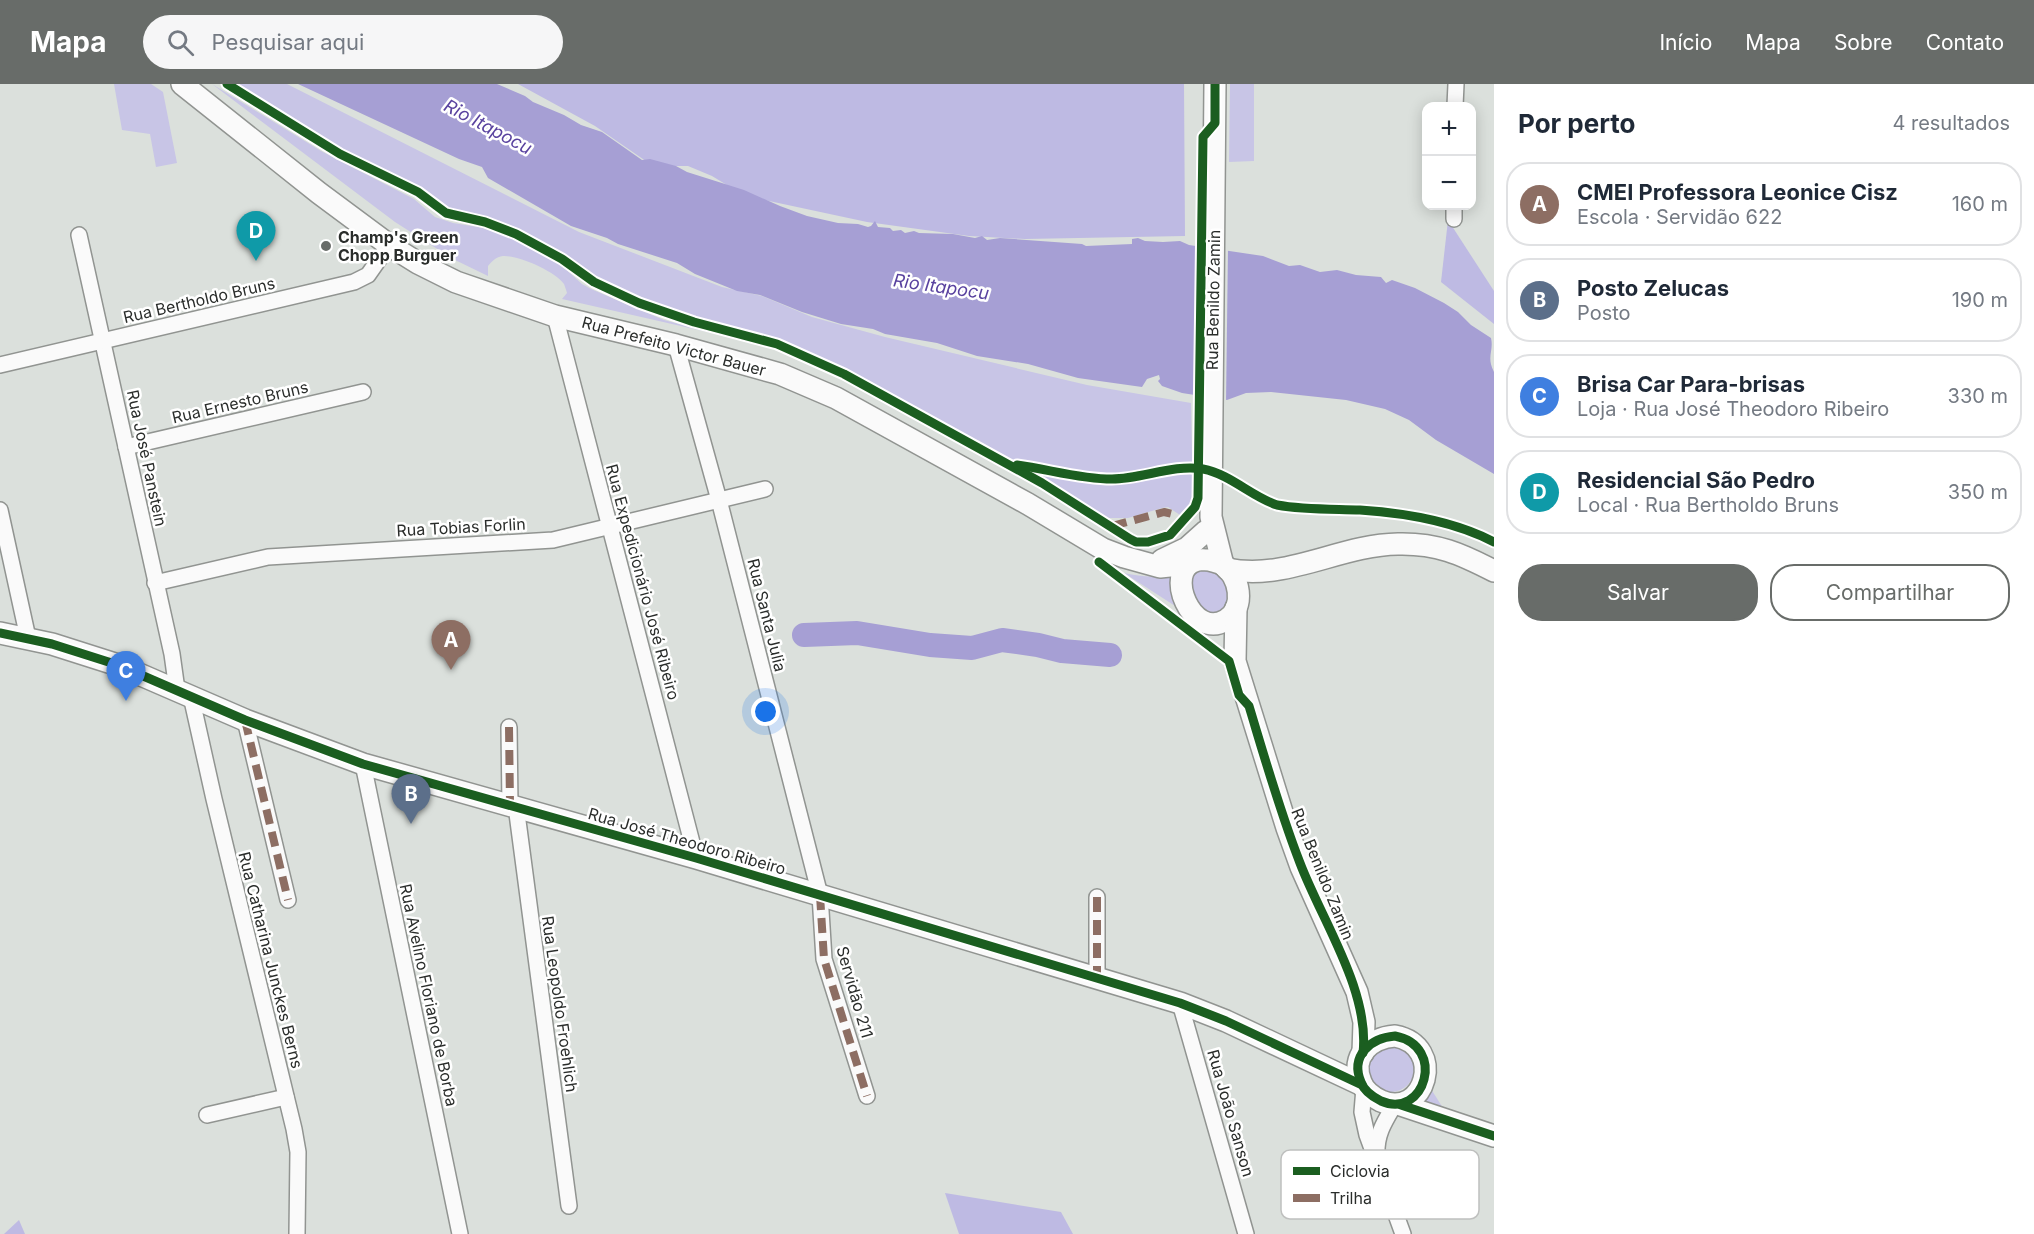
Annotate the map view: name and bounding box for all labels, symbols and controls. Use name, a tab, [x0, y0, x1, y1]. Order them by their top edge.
search box	[143, 15, 563, 69]
text: Mapa	[30, 25, 107, 59]
icon: search	[164, 26, 197, 59]
text: Pesquisar aqui	[212, 29, 364, 55]
text: Início	[1659, 30, 1712, 55]
text: Mapa	[1745, 30, 1801, 55]
text: Sobre	[1834, 30, 1893, 55]
text: Contato	[1926, 30, 2004, 55]
water label: Rio Itapocu	[441, 95, 536, 159]
map controls	[1422, 102, 1476, 210]
button: +	[1422, 102, 1476, 156]
text: Por perto	[1518, 108, 1636, 139]
text: 4 resultados	[1892, 111, 2010, 135]
button: −	[1422, 156, 1476, 210]
text: CMEI Professora Leonice Cisz	[1577, 179, 1898, 205]
text: A	[1532, 192, 1547, 216]
text: 160 m	[1952, 192, 2008, 216]
text: Escola · Servidão 622	[1577, 205, 1782, 229]
pin: D	[236, 212, 276, 261]
place label: Champ's Green Chopp Burguer	[338, 227, 459, 265]
street label: Rua Benildo Zamin	[1202, 230, 1224, 370]
marker: Champ's Green Chopp Burguer	[319, 239, 333, 253]
water label: Rio Itapocu	[892, 269, 991, 304]
street label: Rua Bertholdo Bruns	[121, 273, 277, 327]
text: Posto Zelucas	[1577, 275, 1729, 301]
text: B	[1533, 288, 1546, 312]
text: 190 m	[1952, 288, 2008, 312]
text: Posto	[1577, 301, 1631, 325]
street label: Rua Prefeito Victor Bauer	[580, 312, 768, 380]
text: Brisa Car Para-brisas	[1577, 371, 1805, 397]
street label: Rua Ernesto Bruns	[170, 377, 310, 427]
text: C	[1532, 384, 1547, 408]
text: 330 m	[1948, 384, 2008, 408]
street label: Rua José Panstein	[123, 388, 171, 528]
text: Loja · Rua José Theodoro Ribeiro	[1577, 397, 1889, 421]
street label: Rua Expedicionário José Ribeiro	[602, 462, 684, 702]
text: Residencial São Pedro	[1577, 467, 1815, 493]
text: D	[1532, 480, 1547, 504]
text: 350 m	[1948, 480, 2008, 504]
text: Local · Rua Bertholdo Bruns	[1577, 493, 1839, 517]
street label: Rua Tobias Forlin	[396, 514, 526, 540]
street label: Rua Santa Julia	[743, 556, 791, 674]
button: Salvar	[1518, 564, 1758, 621]
button: Compartilhar	[1770, 564, 2010, 621]
pin: A	[432, 620, 470, 670]
pin: C	[106, 652, 146, 701]
your location	[751, 697, 780, 726]
pin: B	[392, 774, 430, 824]
street label: Rua José Theodoro Ribeiro	[586, 803, 788, 879]
street label: Rua Benildo Zamin	[1287, 805, 1359, 943]
street label: Rua Catharina Junckes Berns	[234, 850, 308, 1070]
street label: Rua Avelino Floriano de Borba	[396, 882, 462, 1108]
street label: Rua Leopoldo Froehlich	[538, 915, 582, 1093]
street label: Servidão 211	[832, 944, 878, 1040]
street label: Rua João Sanson	[1203, 1047, 1259, 1179]
legend	[1281, 1150, 1479, 1219]
text: Ciclovia	[1330, 1161, 1390, 1181]
text: Trilha	[1330, 1188, 1372, 1208]

